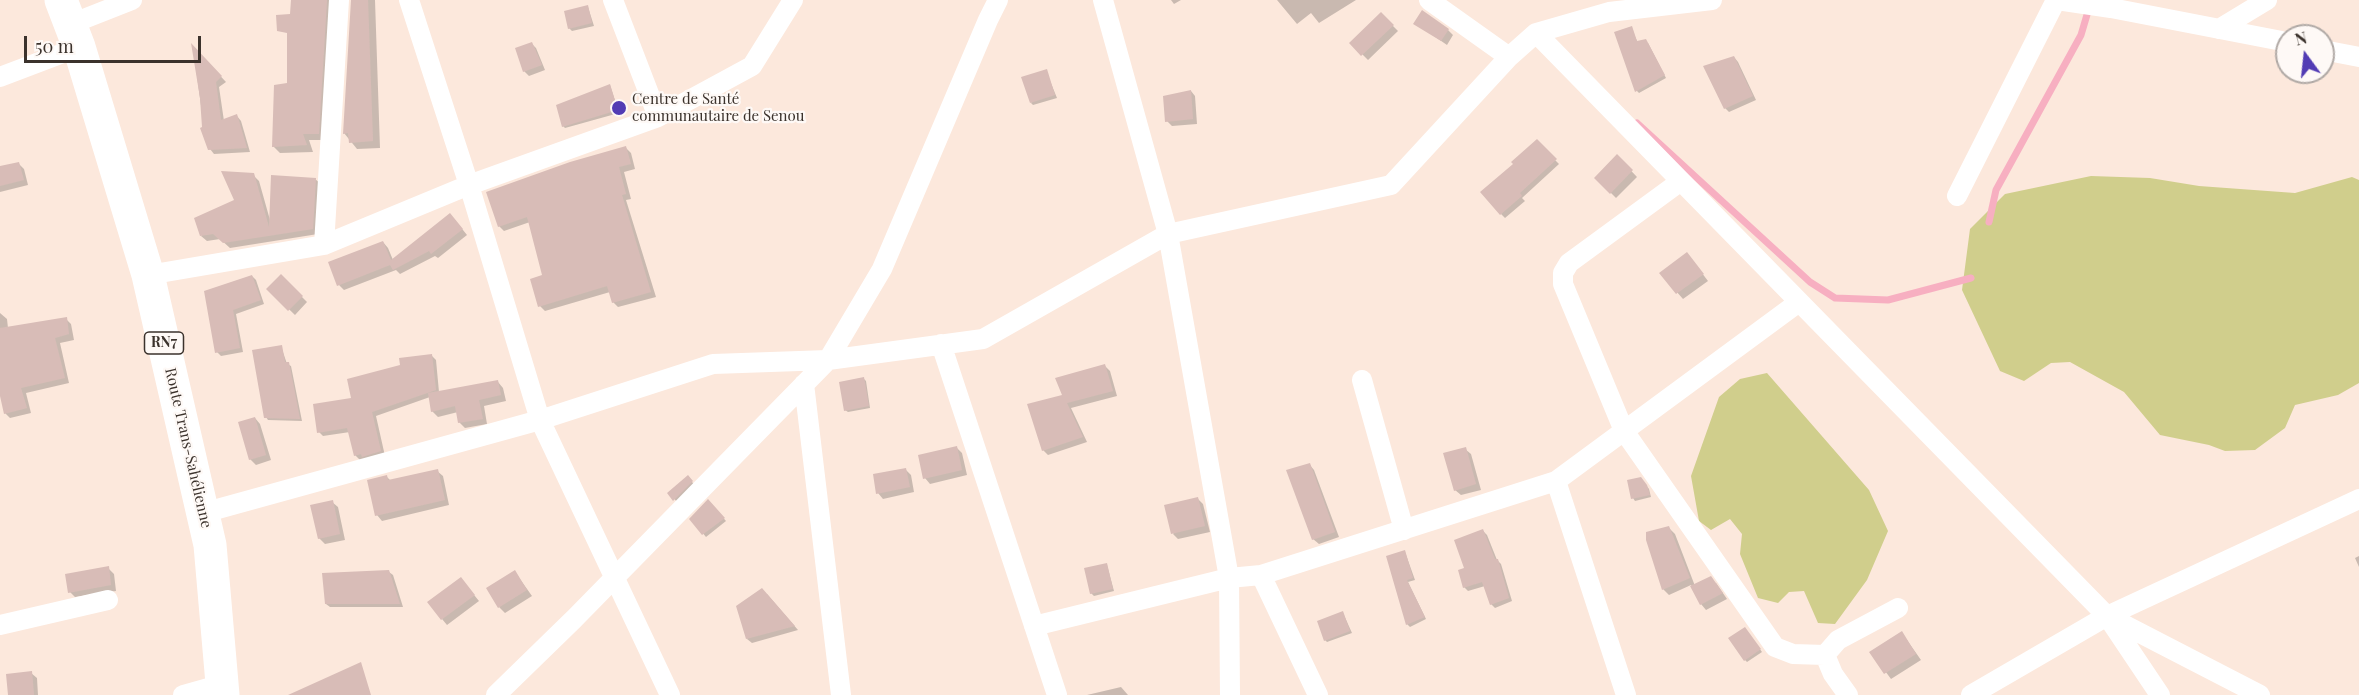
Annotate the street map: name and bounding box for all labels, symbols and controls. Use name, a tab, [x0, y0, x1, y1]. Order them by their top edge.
scale bar	[27, 24, 204, 62]
north arrow	[2275, 24, 2335, 84]
text: N	[2292, 26, 2309, 50]
text: 50 m	[35, 34, 74, 58]
place label: Centre de Santé communautaire de Senou	[632, 90, 804, 125]
marker: Centre de Santé communautaire de Senou	[610, 99, 628, 117]
road number: RN7	[144, 332, 184, 354]
street label: Route Trans-Sahélienne	[161, 366, 215, 530]

